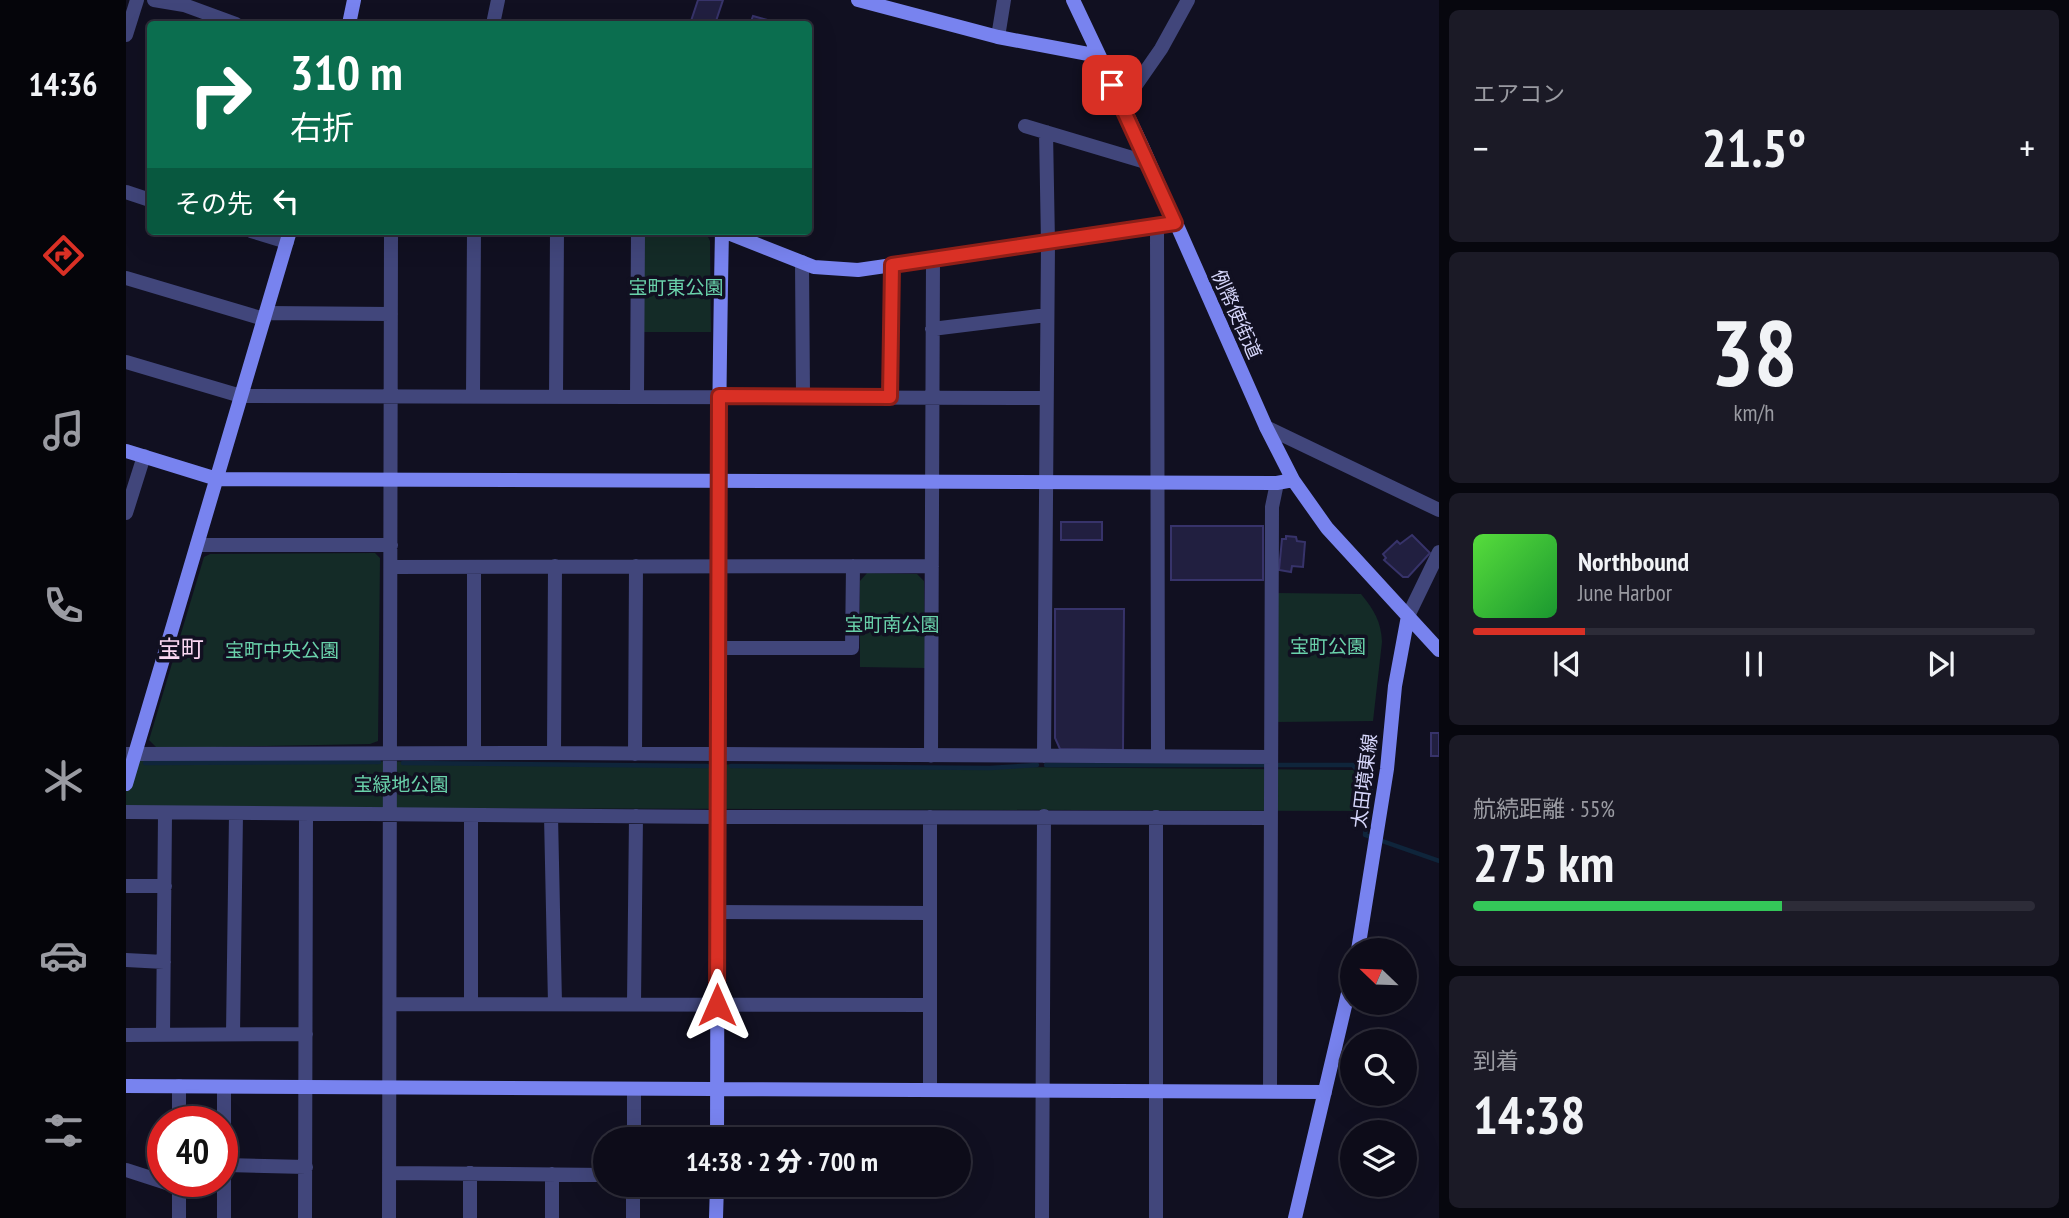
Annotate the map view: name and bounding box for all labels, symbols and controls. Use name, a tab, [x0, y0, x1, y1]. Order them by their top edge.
text: 310 m	[290, 40, 403, 104]
icon: right	[175, 49, 266, 140]
pin	[1082, 55, 1142, 115]
text: 14:36	[28, 63, 98, 105]
icon: arrive	[1093, 66, 1131, 104]
text: エアコン	[1473, 79, 1565, 108]
text: 右折	[290, 106, 354, 148]
text: 21.5°	[1702, 114, 1806, 181]
text: −	[1473, 123, 1489, 172]
text: +	[2019, 123, 2035, 172]
icon: left	[267, 182, 305, 220]
text: その先	[175, 187, 253, 220]
icon: directions	[39, 231, 88, 280]
street label: 例幣使街道	[1207, 266, 1267, 362]
park label: 宝町東公園	[628, 275, 724, 299]
text: 38	[1711, 293, 1798, 411]
text: km/h	[1734, 398, 1774, 427]
icon: music	[39, 406, 88, 455]
text: Northbound	[1578, 545, 1689, 578]
text: June Harbor	[1578, 578, 1672, 607]
icon: phone	[39, 581, 88, 630]
park label: 宝町南公園	[844, 612, 940, 636]
district label: 宝町	[158, 634, 204, 663]
park label: 宝町公園	[1290, 634, 1366, 658]
park label: 宝町中央公園	[225, 638, 339, 662]
icon: previous	[1548, 645, 1586, 683]
icon: pause	[1735, 645, 1773, 683]
icon: next	[1922, 645, 1960, 683]
street label: 太田境東線	[1346, 732, 1382, 830]
icon: climate	[39, 756, 88, 805]
park label: 宝緑地公園	[353, 772, 449, 796]
text: 航続距離 · 55%	[1473, 794, 1615, 823]
text: 275 km	[1473, 829, 1614, 896]
icon: car	[39, 931, 88, 980]
north arrow	[1340, 938, 1418, 1015]
map controls	[1340, 938, 1417, 1197]
position arrow	[680, 968, 754, 1042]
button: search	[1340, 1029, 1417, 1106]
text: 到着	[1473, 1046, 1519, 1075]
text: 14:38	[1473, 1081, 1585, 1148]
icon: filters	[39, 1106, 88, 1155]
speed limit sign: 40	[147, 1106, 238, 1197]
button: layers	[1340, 1120, 1417, 1197]
text: 14:38 · 2 分 · 700 m	[686, 1145, 878, 1178]

